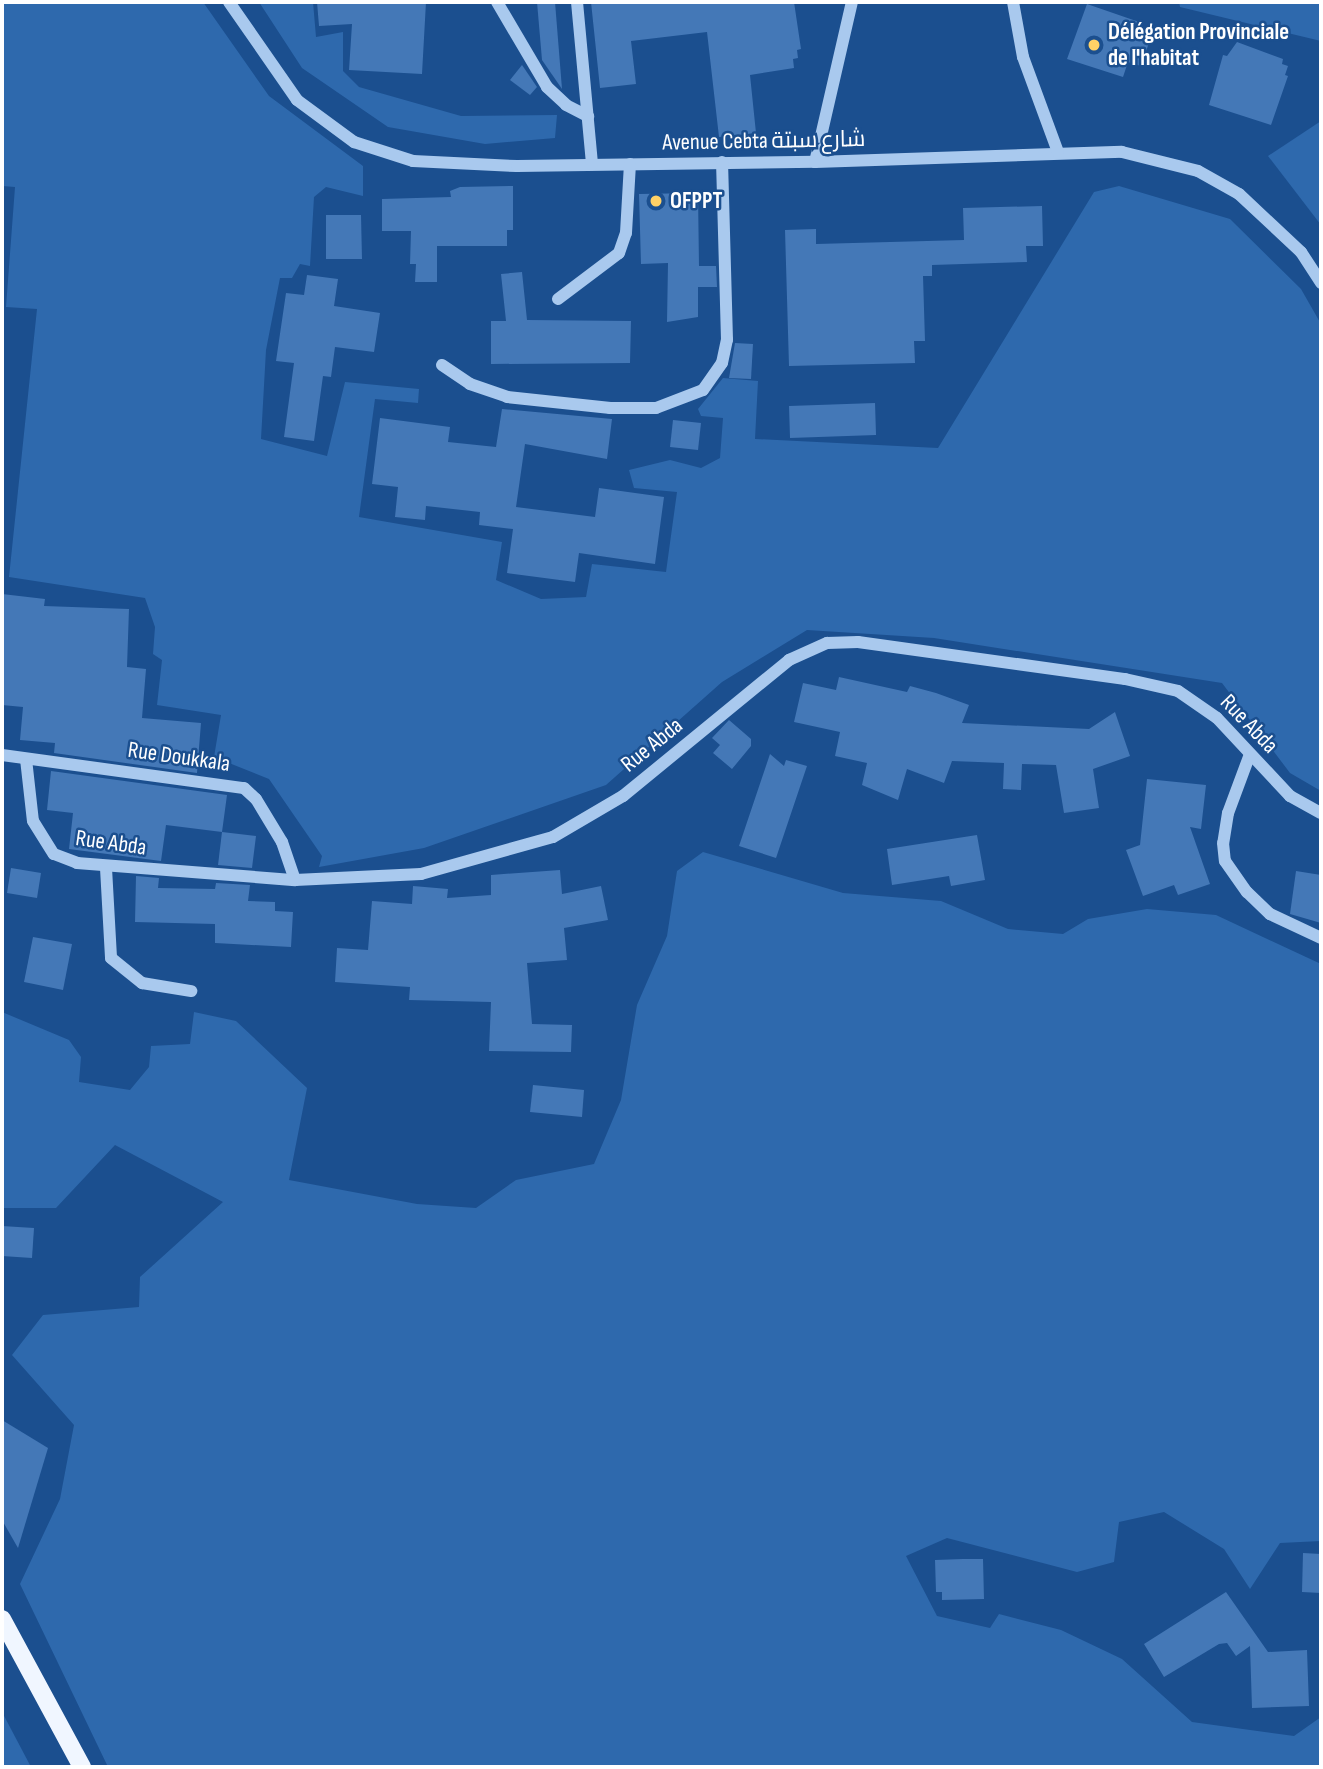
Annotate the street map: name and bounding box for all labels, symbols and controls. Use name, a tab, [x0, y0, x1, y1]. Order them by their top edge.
place label: Délégation Provinciale de l'habitat	[1108, 18, 1289, 72]
marker: Délégation Provinciale de l'habitat	[1086, 37, 1102, 53]
street label: Avenue Cebta شارع سبتة	[662, 125, 866, 157]
place label: OFPPT	[670, 187, 722, 215]
marker: OFPPT	[648, 193, 664, 209]
street label: Rue Abda	[1214, 689, 1284, 759]
street label: Rue Abda	[616, 712, 688, 778]
street label: Rue Doukkala	[126, 736, 232, 778]
street label: Rue Abda	[74, 824, 148, 862]

